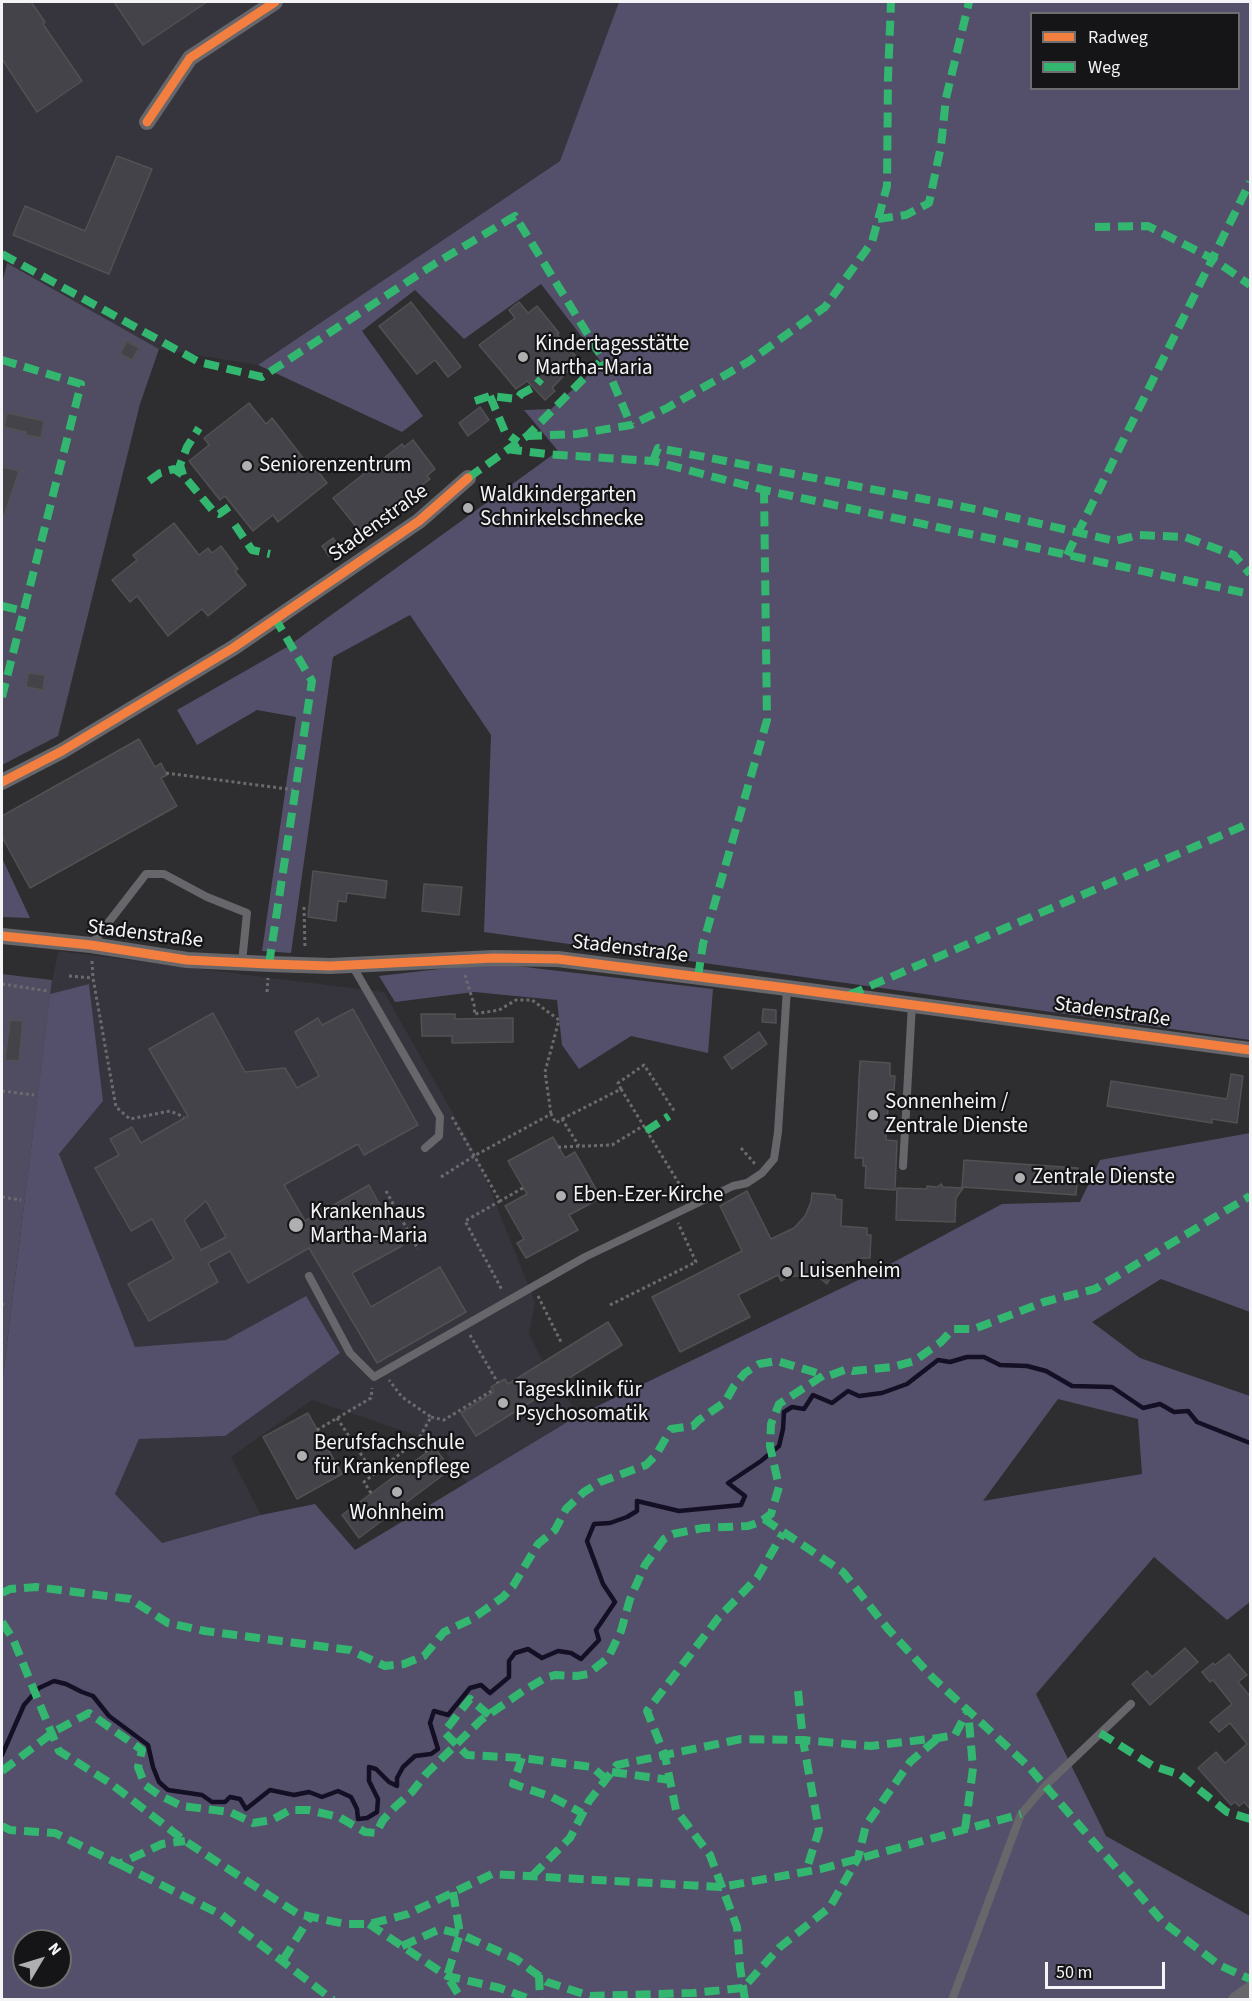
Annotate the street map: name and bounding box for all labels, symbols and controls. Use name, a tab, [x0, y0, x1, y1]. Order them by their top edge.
legend	[1030, 12, 1240, 90]
text: Radweg	[1088, 25, 1148, 50]
text: Weg	[1088, 55, 1120, 80]
place label: Kindertagesstätte Martha-Maria	[535, 332, 689, 382]
marker: Kindertagesstätte Martha-Maria	[516, 350, 530, 364]
place label: Seniorenzentrum	[259, 453, 411, 479]
marker: Seniorenzentrum	[240, 459, 254, 473]
street label: Stadenstraße	[324, 479, 434, 569]
place label: Waldkindergarten Schnirkelschnecke	[480, 483, 644, 533]
marker: Waldkindergarten Schnirkelschnecke	[461, 501, 475, 515]
street label: Stadenstraße	[85, 915, 205, 955]
street label: Stadenstraße	[570, 930, 690, 970]
street label: Stadenstraße	[1052, 992, 1172, 1034]
place label: Sonnenheim / Zentrale Dienste	[885, 1090, 1028, 1140]
marker: Sonnenheim / Zentrale Dienste	[866, 1108, 880, 1122]
place label: Zentrale Dienste	[1032, 1165, 1175, 1191]
marker: Zentrale Dienste	[1013, 1171, 1027, 1185]
place label: Eben-Ezer-Kirche	[573, 1183, 723, 1209]
marker: Eben-Ezer-Kirche	[554, 1189, 568, 1203]
place label: Krankenhaus Martha-Maria	[310, 1200, 428, 1250]
marker: Krankenhaus Martha-Maria	[287, 1216, 305, 1234]
place label: Luisenheim	[799, 1259, 901, 1285]
marker: Luisenheim	[780, 1265, 794, 1279]
place label: Tagesklinik für Psychosomatik	[515, 1378, 648, 1428]
marker: Tagesklinik für Psychosomatik	[496, 1396, 510, 1410]
place label: Berufsfachschule für Krankenpflege	[314, 1431, 470, 1481]
marker: Berufsfachschule für Krankenpflege	[295, 1449, 309, 1463]
marker: Wohnheim	[390, 1485, 404, 1499]
place label: Wohnheim	[349, 1501, 445, 1527]
north arrow	[12, 1929, 72, 1989]
text: N	[43, 1938, 67, 1960]
scale bar	[1048, 1950, 1168, 1988]
text: 50 m	[1056, 1960, 1092, 1985]

